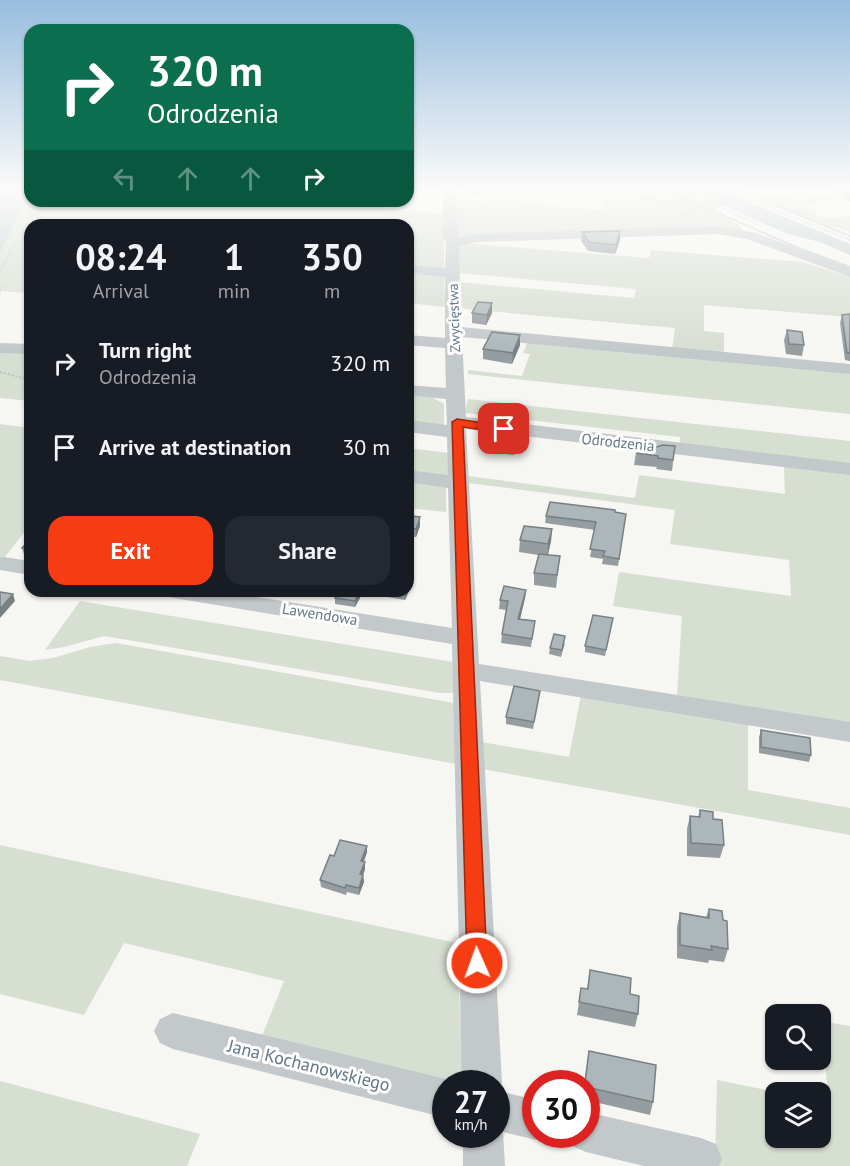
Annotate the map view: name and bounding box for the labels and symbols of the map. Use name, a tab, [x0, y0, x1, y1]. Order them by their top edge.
street label: Zwycięstwa	[444, 283, 464, 353]
pin	[478, 403, 529, 454]
street label: Odrodzenia	[581, 429, 655, 455]
street label: Lawendowa	[281, 599, 359, 629]
position arrow	[445, 931, 509, 995]
street label: Jana Kochanowskiego	[225, 1033, 392, 1096]
speed limit sign: 30	[522, 1070, 600, 1148]

